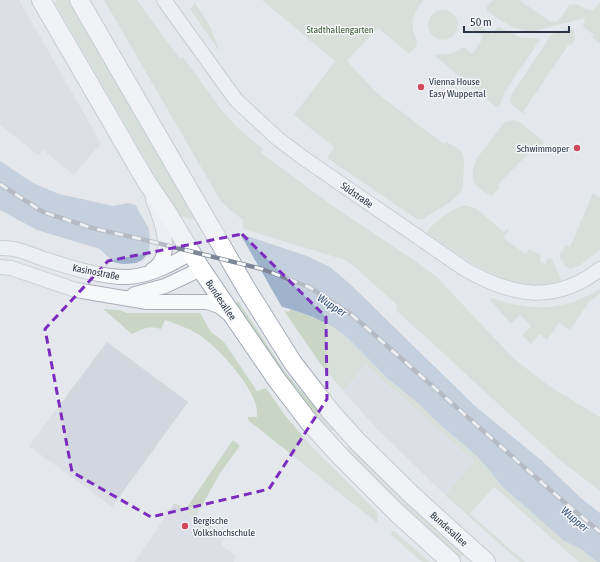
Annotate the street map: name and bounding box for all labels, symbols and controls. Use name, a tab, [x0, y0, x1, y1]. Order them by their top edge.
scale bar	[464, 8, 569, 34]
text: 50 m	[470, 15, 492, 29]
park label: Stadthallengarten	[306, 24, 374, 35]
place label: Vienna House Easy Wuppertal	[429, 76, 486, 99]
marker: Vienna House Easy Wuppertal	[416, 82, 426, 92]
place label: Schwimmoper	[517, 143, 570, 154]
marker: Schwimmoper	[572, 143, 582, 153]
street label: Südstraße	[339, 180, 376, 210]
street label: Kasinostraße	[71, 262, 121, 282]
street label: Bundesallee	[204, 278, 239, 323]
water label: Wupper	[315, 291, 349, 319]
water label: Wupper	[559, 504, 592, 534]
street label: Bundesallee	[428, 509, 470, 549]
place label: Bergische Volkshochschule	[193, 515, 255, 538]
marker: Bergische Volkshochschule	[180, 521, 190, 531]

